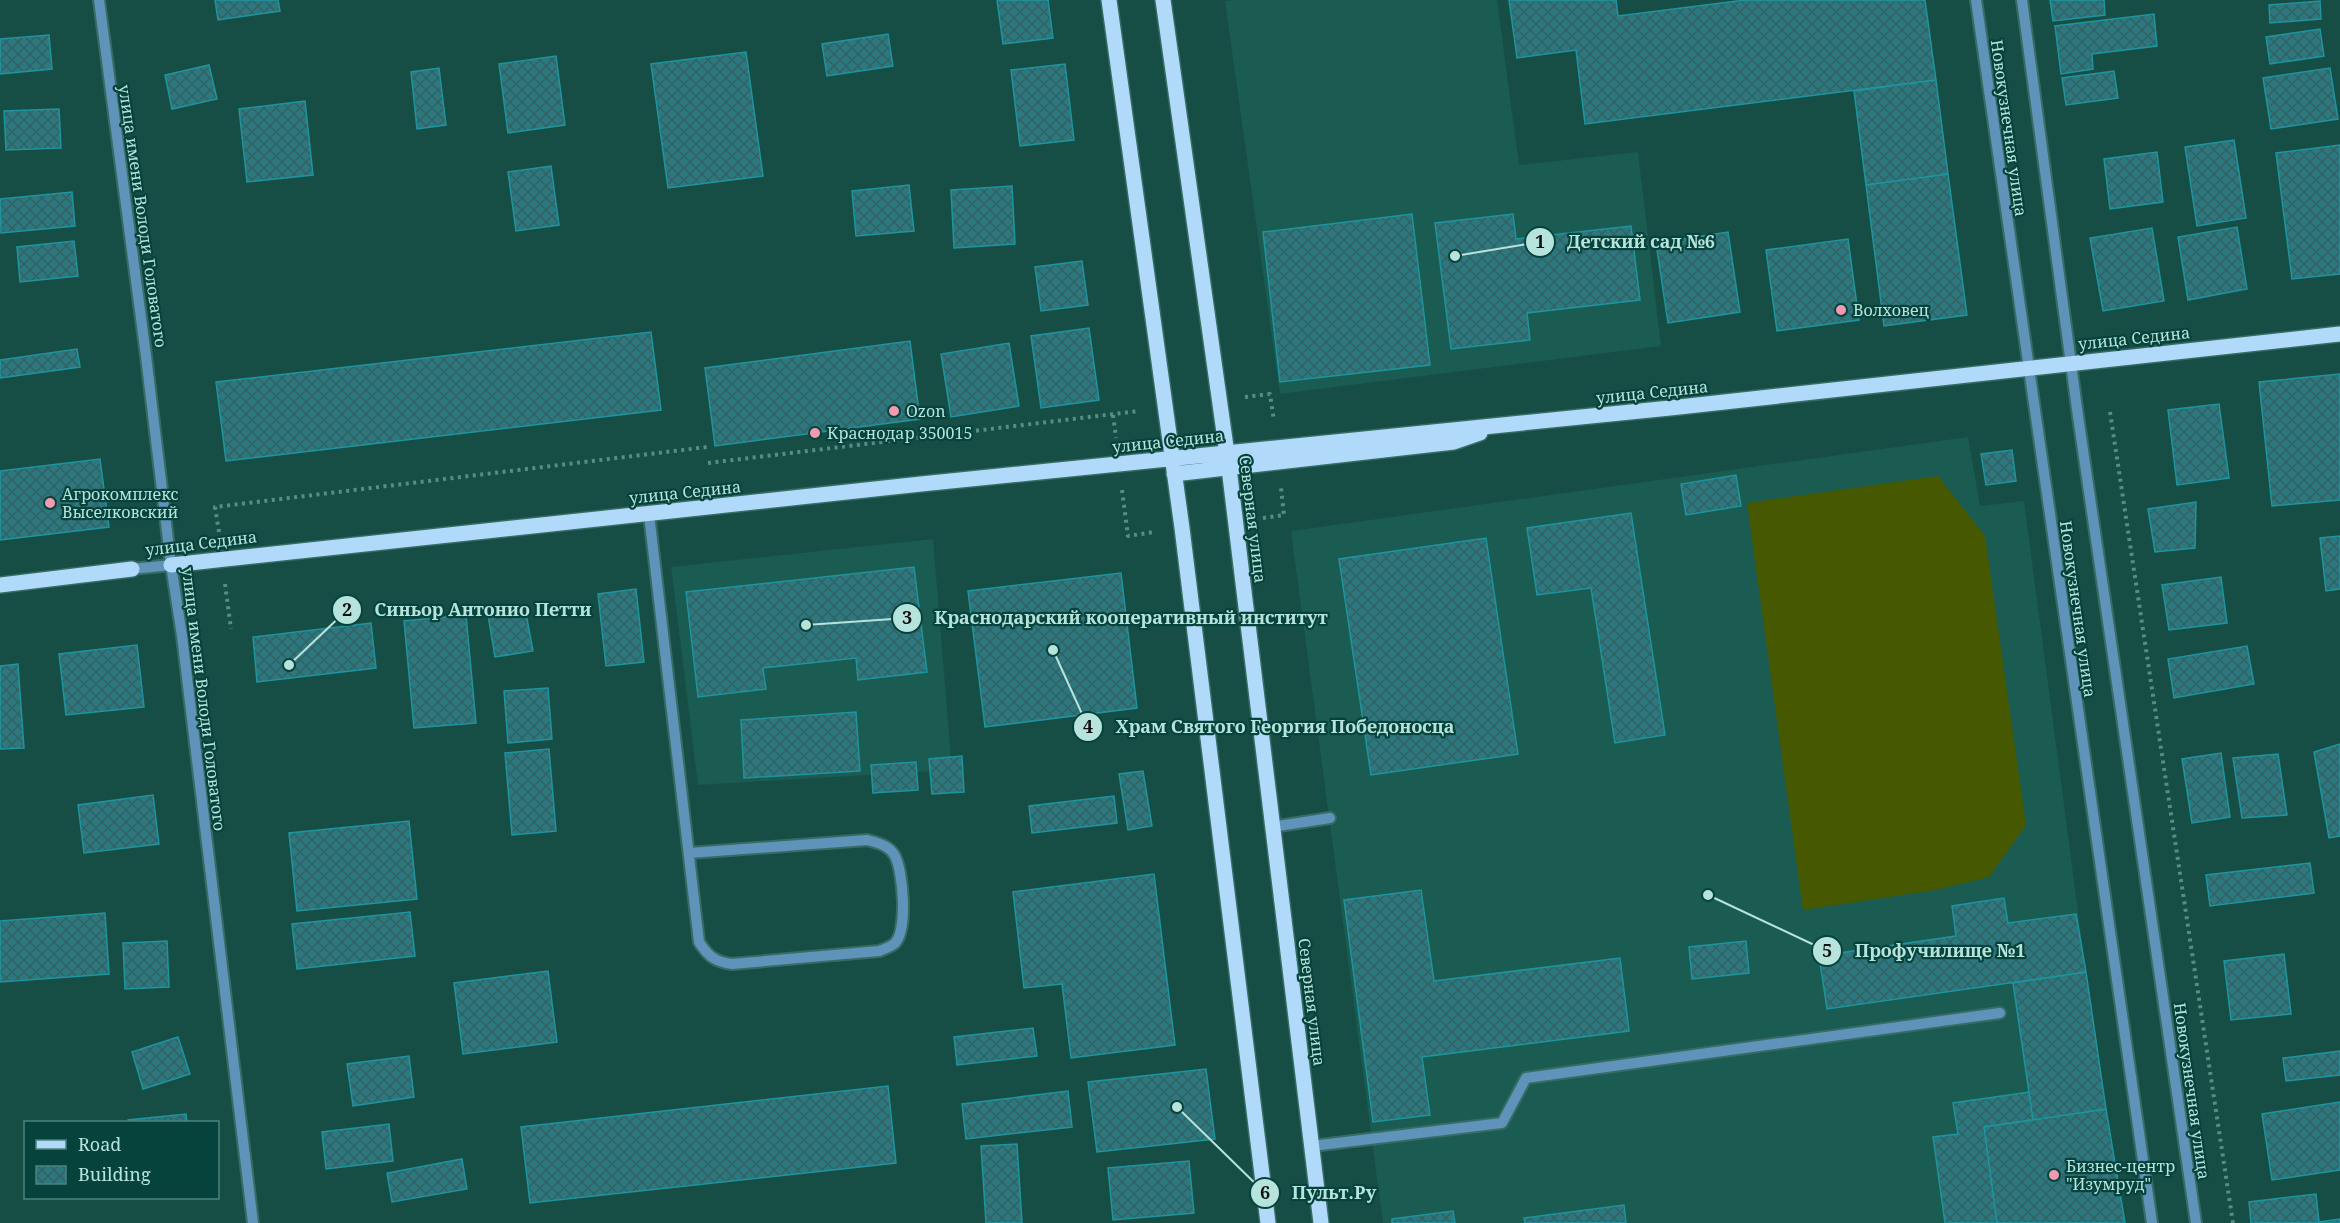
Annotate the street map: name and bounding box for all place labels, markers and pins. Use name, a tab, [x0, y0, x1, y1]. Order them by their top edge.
callout: Детский сад №6	[1525, 224, 1727, 260]
place label: Волховец	[1853, 299, 1929, 321]
marker: Волховец	[1834, 303, 1848, 317]
place label: Ozon	[906, 400, 946, 422]
marker: Ozon	[887, 404, 901, 418]
place label: Краснодар 350015	[827, 422, 972, 444]
marker: Краснодар 350015	[808, 426, 822, 440]
place label: Агрокомплекс Выселковский	[62, 483, 179, 523]
marker: Агрокомплекс Выселковский	[43, 496, 57, 510]
callout: Синьор Антонио Петти	[332, 592, 604, 628]
callout: Краснодарский кооперативный институт	[892, 600, 1339, 636]
callout: Храм Святого Георгия Победоносца	[1073, 709, 1466, 745]
callout: Профучилище №1	[1812, 933, 2037, 969]
place label: Бизнес-центр "Изумруд"	[2066, 1155, 2175, 1195]
marker: Бизнес-центр "Изумруд"	[2047, 1168, 2061, 1182]
callout: Пульт.Ру	[1250, 1175, 1388, 1211]

